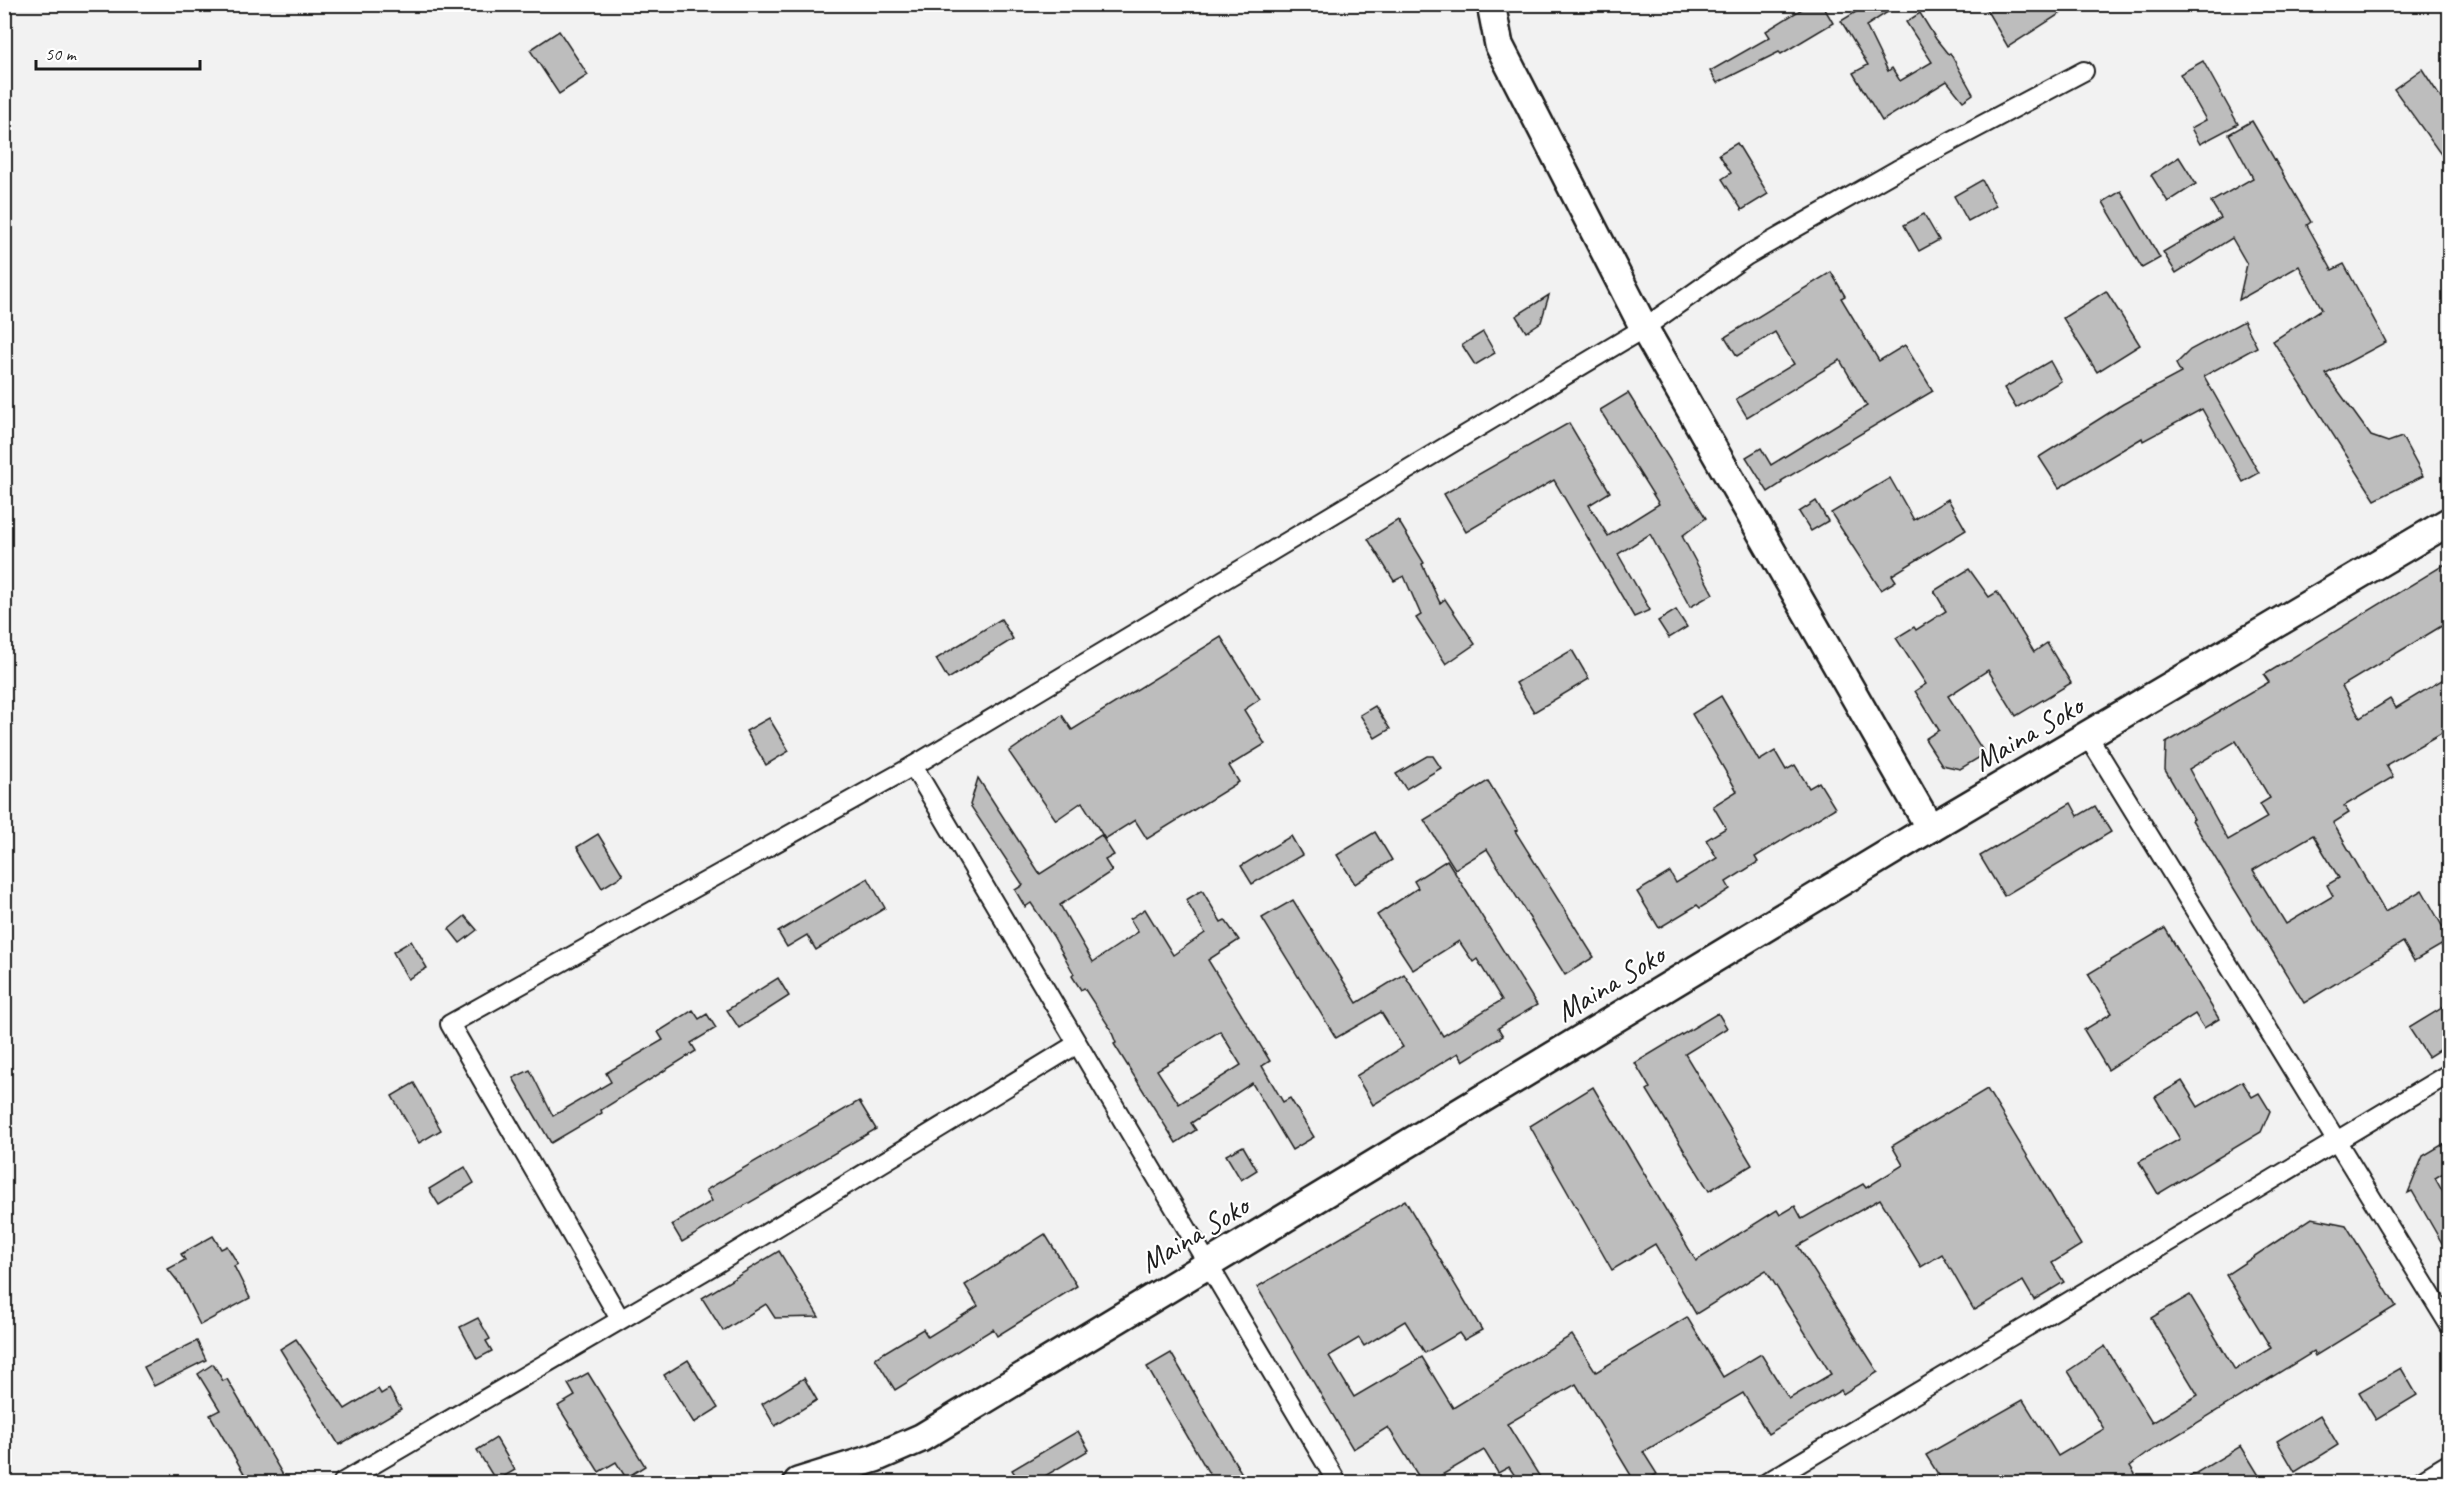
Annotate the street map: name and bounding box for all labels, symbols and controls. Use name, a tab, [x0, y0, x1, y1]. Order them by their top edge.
scale bar	[36, 33, 200, 71]
text: 50 m	[45, 43, 78, 65]
street label: Maina Soko	[1966, 685, 2092, 779]
street label: Maina Soko	[1549, 934, 1674, 1030]
street label: Maina Soko	[1133, 1185, 1258, 1281]

